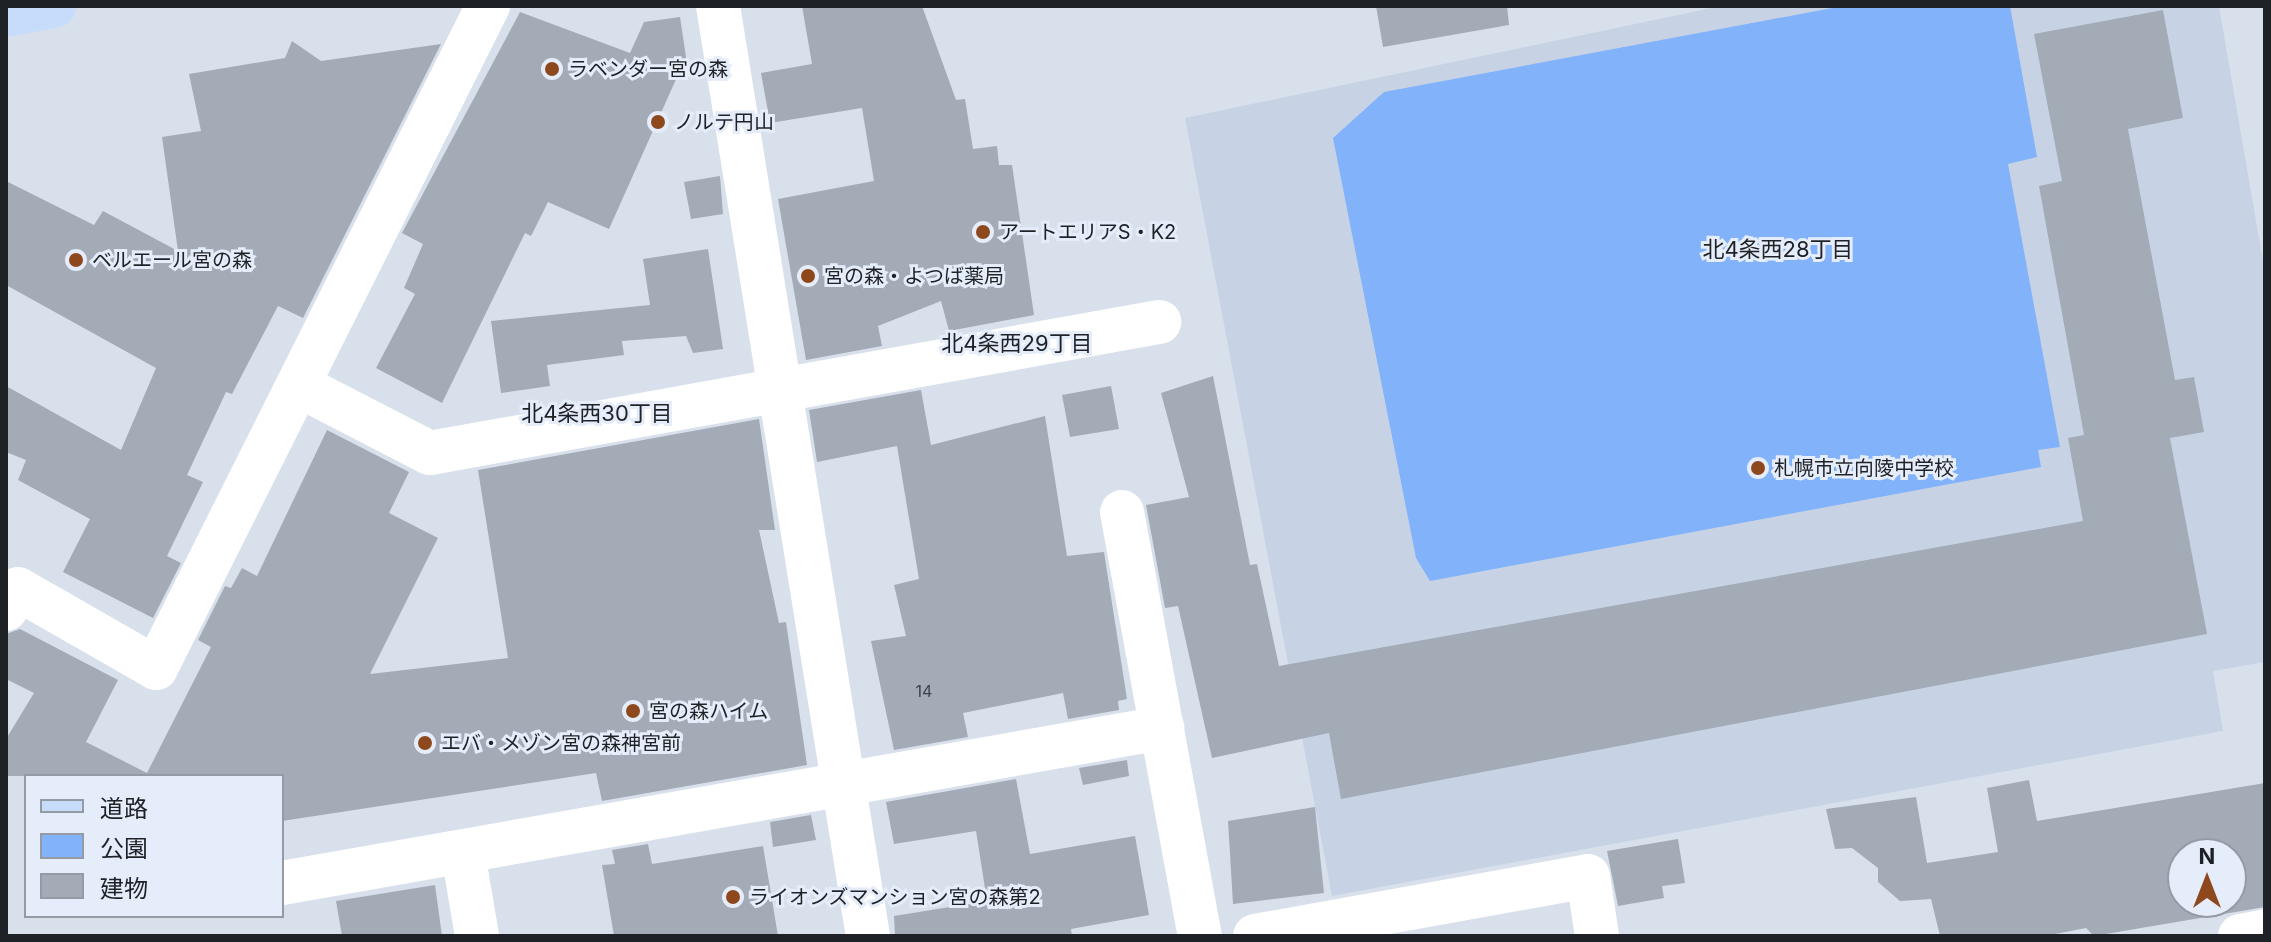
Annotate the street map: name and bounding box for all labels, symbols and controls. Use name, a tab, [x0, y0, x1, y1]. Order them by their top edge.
place label: ラベンダー宮の森	[568, 57, 728, 81]
marker: ラベンダー宮の森	[543, 60, 561, 78]
place label: ノルテ円山	[674, 110, 774, 134]
marker: ノルテ円山	[649, 113, 667, 131]
place label: アートエリアS・K2	[999, 220, 1176, 244]
marker: アートエリアS・K2	[974, 223, 992, 241]
district label: 北4条西28丁目	[1702, 237, 1854, 263]
place label: ベルエール宮の森	[92, 248, 252, 272]
marker: ベルエール宮の森	[67, 251, 85, 269]
place label: 宮の森・よつば薬局	[824, 264, 1004, 288]
marker: 宮の森・よつば薬局	[799, 267, 817, 285]
district label: 北4条西29丁目	[941, 331, 1093, 357]
district label: 北4条西30丁目	[521, 401, 673, 427]
place label: 札幌市立向陵中学校	[1774, 456, 1954, 480]
marker: 札幌市立向陵中学校	[1749, 459, 1767, 477]
house number: 14	[916, 681, 932, 701]
place label: 宮の森ハイム	[649, 699, 769, 723]
marker: 宮の森ハイム	[624, 702, 642, 720]
place label: エバ・メゾン宮の森神宮前	[441, 731, 681, 755]
marker: エバ・メゾン宮の森神宮前	[416, 734, 434, 752]
legend	[24, 774, 284, 918]
text: 道路	[100, 794, 148, 823]
text: 公園	[100, 834, 148, 863]
north arrow	[2167, 838, 2247, 918]
text: N	[2199, 843, 2215, 869]
text: 建物	[100, 874, 148, 903]
place label: ライオンズマンション宮の森第2	[749, 885, 1041, 909]
marker: ライオンズマンション宮の森第2	[724, 888, 742, 906]

